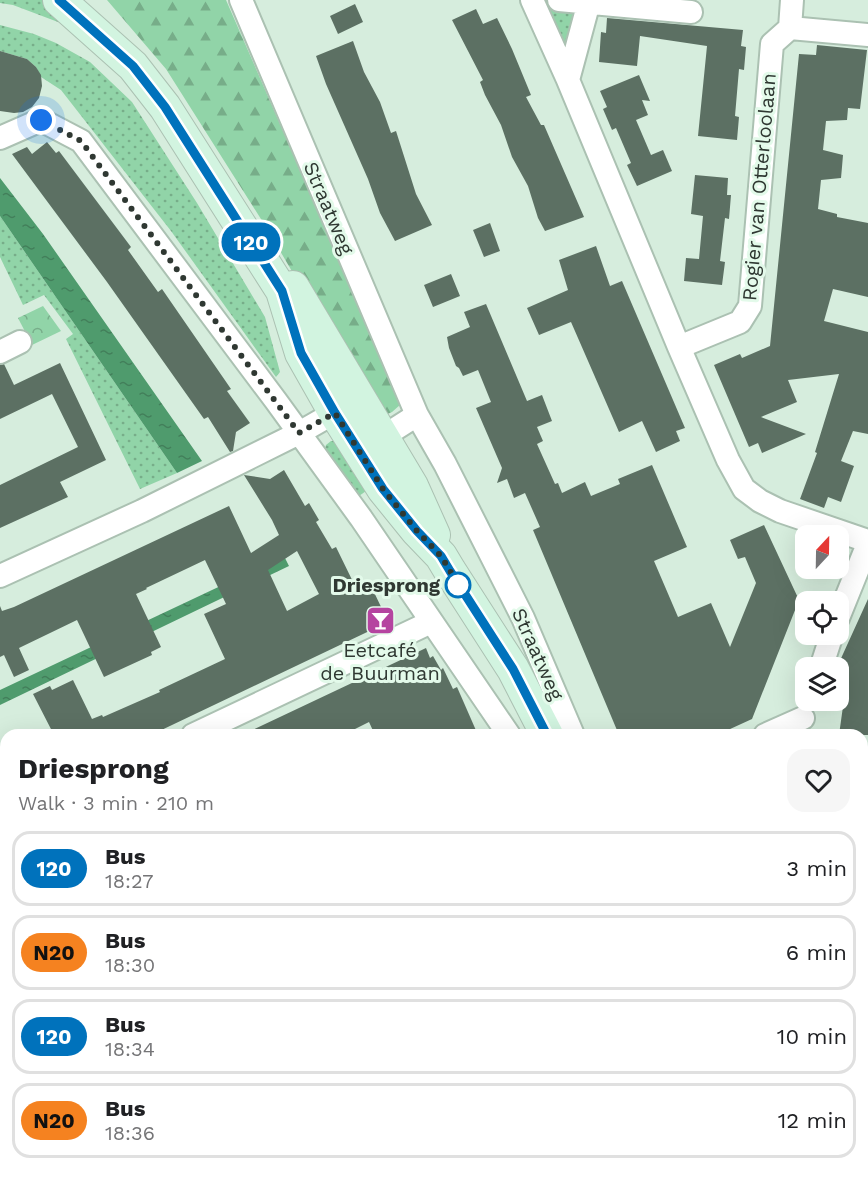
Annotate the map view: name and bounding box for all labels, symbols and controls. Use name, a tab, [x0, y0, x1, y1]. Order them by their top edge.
street label: Rogier van Otterloolaan	[737, 72, 781, 302]
your location	[26, 105, 56, 135]
street label: Straatweg	[299, 158, 359, 258]
line badge: 120	[216, 222, 286, 262]
text: 120	[233, 230, 269, 255]
north arrow	[795, 525, 849, 579]
map controls	[795, 525, 849, 711]
marker: Driesprong	[445, 572, 471, 598]
place label: Driesprong	[332, 573, 441, 597]
button: locate	[795, 591, 849, 645]
bar icon: Eetcafé de Buurman	[364, 604, 396, 636]
street label: Straatweg	[507, 604, 569, 704]
place label: Eetcafé de Buurman	[320, 638, 440, 685]
button: layers	[795, 657, 849, 711]
button: heart	[787, 749, 850, 812]
text: Driesprong	[18, 752, 169, 785]
text: Walk · 3 min · 210 m	[18, 791, 214, 815]
text: Bus	[105, 844, 145, 869]
text: 120	[36, 856, 72, 881]
text: 3 min	[786, 856, 847, 881]
text: 18:27	[105, 869, 154, 893]
text: Bus	[105, 928, 145, 953]
text: N20	[33, 940, 75, 965]
text: 6 min	[786, 940, 847, 965]
text: 18:30	[105, 953, 155, 977]
text: Bus	[105, 1012, 145, 1037]
text: 120	[36, 1024, 72, 1049]
text: 10 min	[777, 1024, 847, 1049]
text: 18:34	[105, 1037, 155, 1061]
text: Bus	[105, 1096, 145, 1121]
text: N20	[33, 1108, 75, 1133]
text: 12 min	[778, 1108, 847, 1133]
text: 18:36	[105, 1121, 155, 1145]

